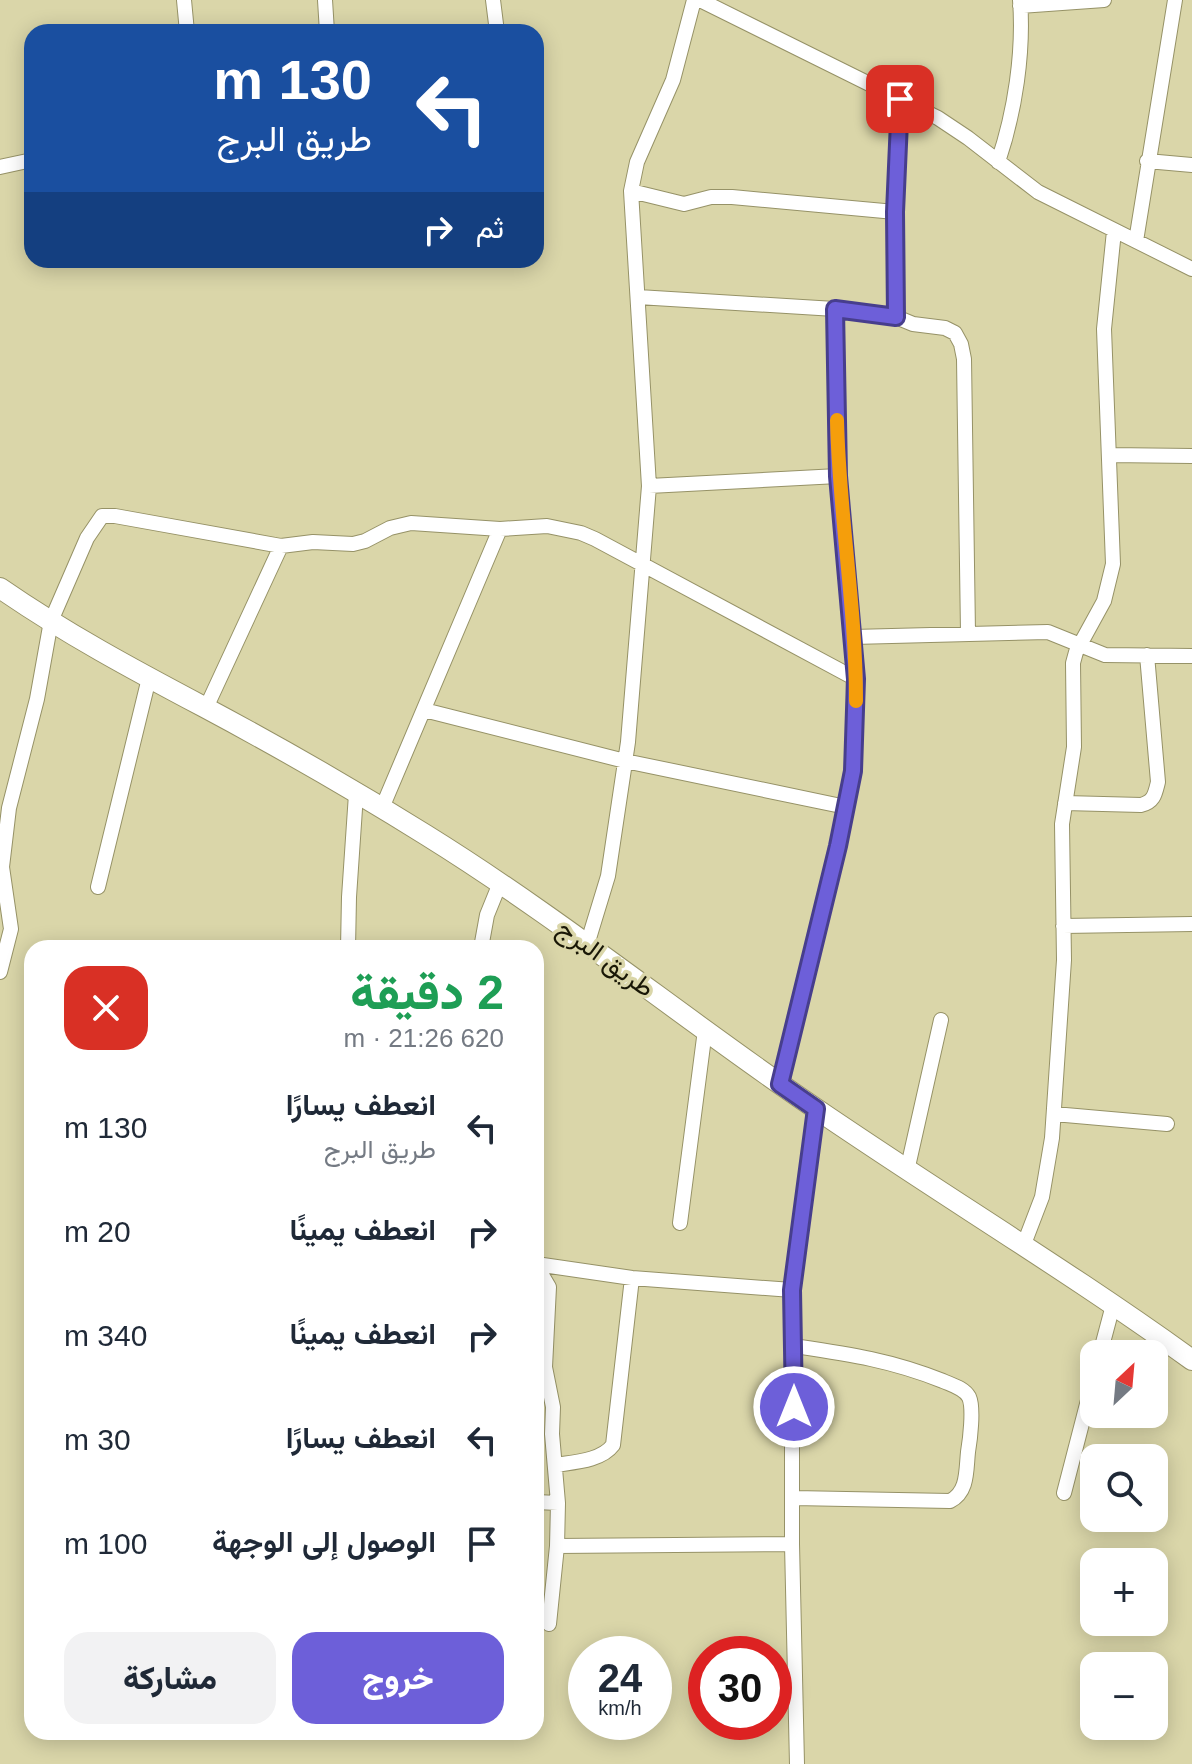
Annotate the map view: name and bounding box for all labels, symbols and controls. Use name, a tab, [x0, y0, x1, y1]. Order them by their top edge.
text: 130 m	[213, 48, 372, 111]
icon: left	[400, 56, 504, 160]
pin	[866, 65, 934, 133]
icon: arrive	[878, 77, 922, 121]
text: طريق البرج	[216, 118, 372, 159]
icon: right	[416, 208, 460, 252]
text: ثم	[476, 211, 504, 244]
street label: طريق البرج	[550, 913, 660, 1006]
button: close	[64, 966, 148, 1050]
text: 2 دقيقة	[350, 966, 504, 1019]
text: 620 m · 21:26	[344, 1023, 504, 1053]
text: انعطف يسارًا	[286, 1088, 436, 1121]
icon: left	[460, 1106, 504, 1150]
text: 130 m	[64, 1111, 147, 1144]
text: طريق البرج	[324, 1134, 436, 1164]
icon: right	[460, 1210, 504, 1254]
text: انعطف يمينًا	[289, 1213, 436, 1246]
text: 20 m	[64, 1215, 131, 1248]
icon: right	[460, 1314, 504, 1358]
text: انعطف يمينًا	[289, 1317, 436, 1350]
text: 340 m	[64, 1319, 147, 1352]
north arrow	[1080, 1340, 1168, 1428]
map controls	[1080, 1340, 1168, 1740]
position arrow	[752, 1365, 836, 1449]
icon: left	[460, 1418, 504, 1462]
text: انعطف يسارًا	[286, 1421, 436, 1454]
text: 30 m	[64, 1423, 131, 1456]
button: search	[1080, 1444, 1168, 1532]
icon: arrive	[460, 1522, 504, 1566]
text: الوصول إلى الوجهة	[212, 1525, 436, 1558]
text: 100 m	[64, 1527, 147, 1560]
button: +	[1080, 1548, 1168, 1636]
button: مشاركة	[64, 1632, 276, 1724]
button: خروج	[292, 1632, 504, 1724]
speed limit sign: 30	[688, 1636, 792, 1740]
button: −	[1080, 1652, 1168, 1740]
text: 24	[598, 1656, 642, 1700]
text: km/h	[598, 1697, 642, 1719]

